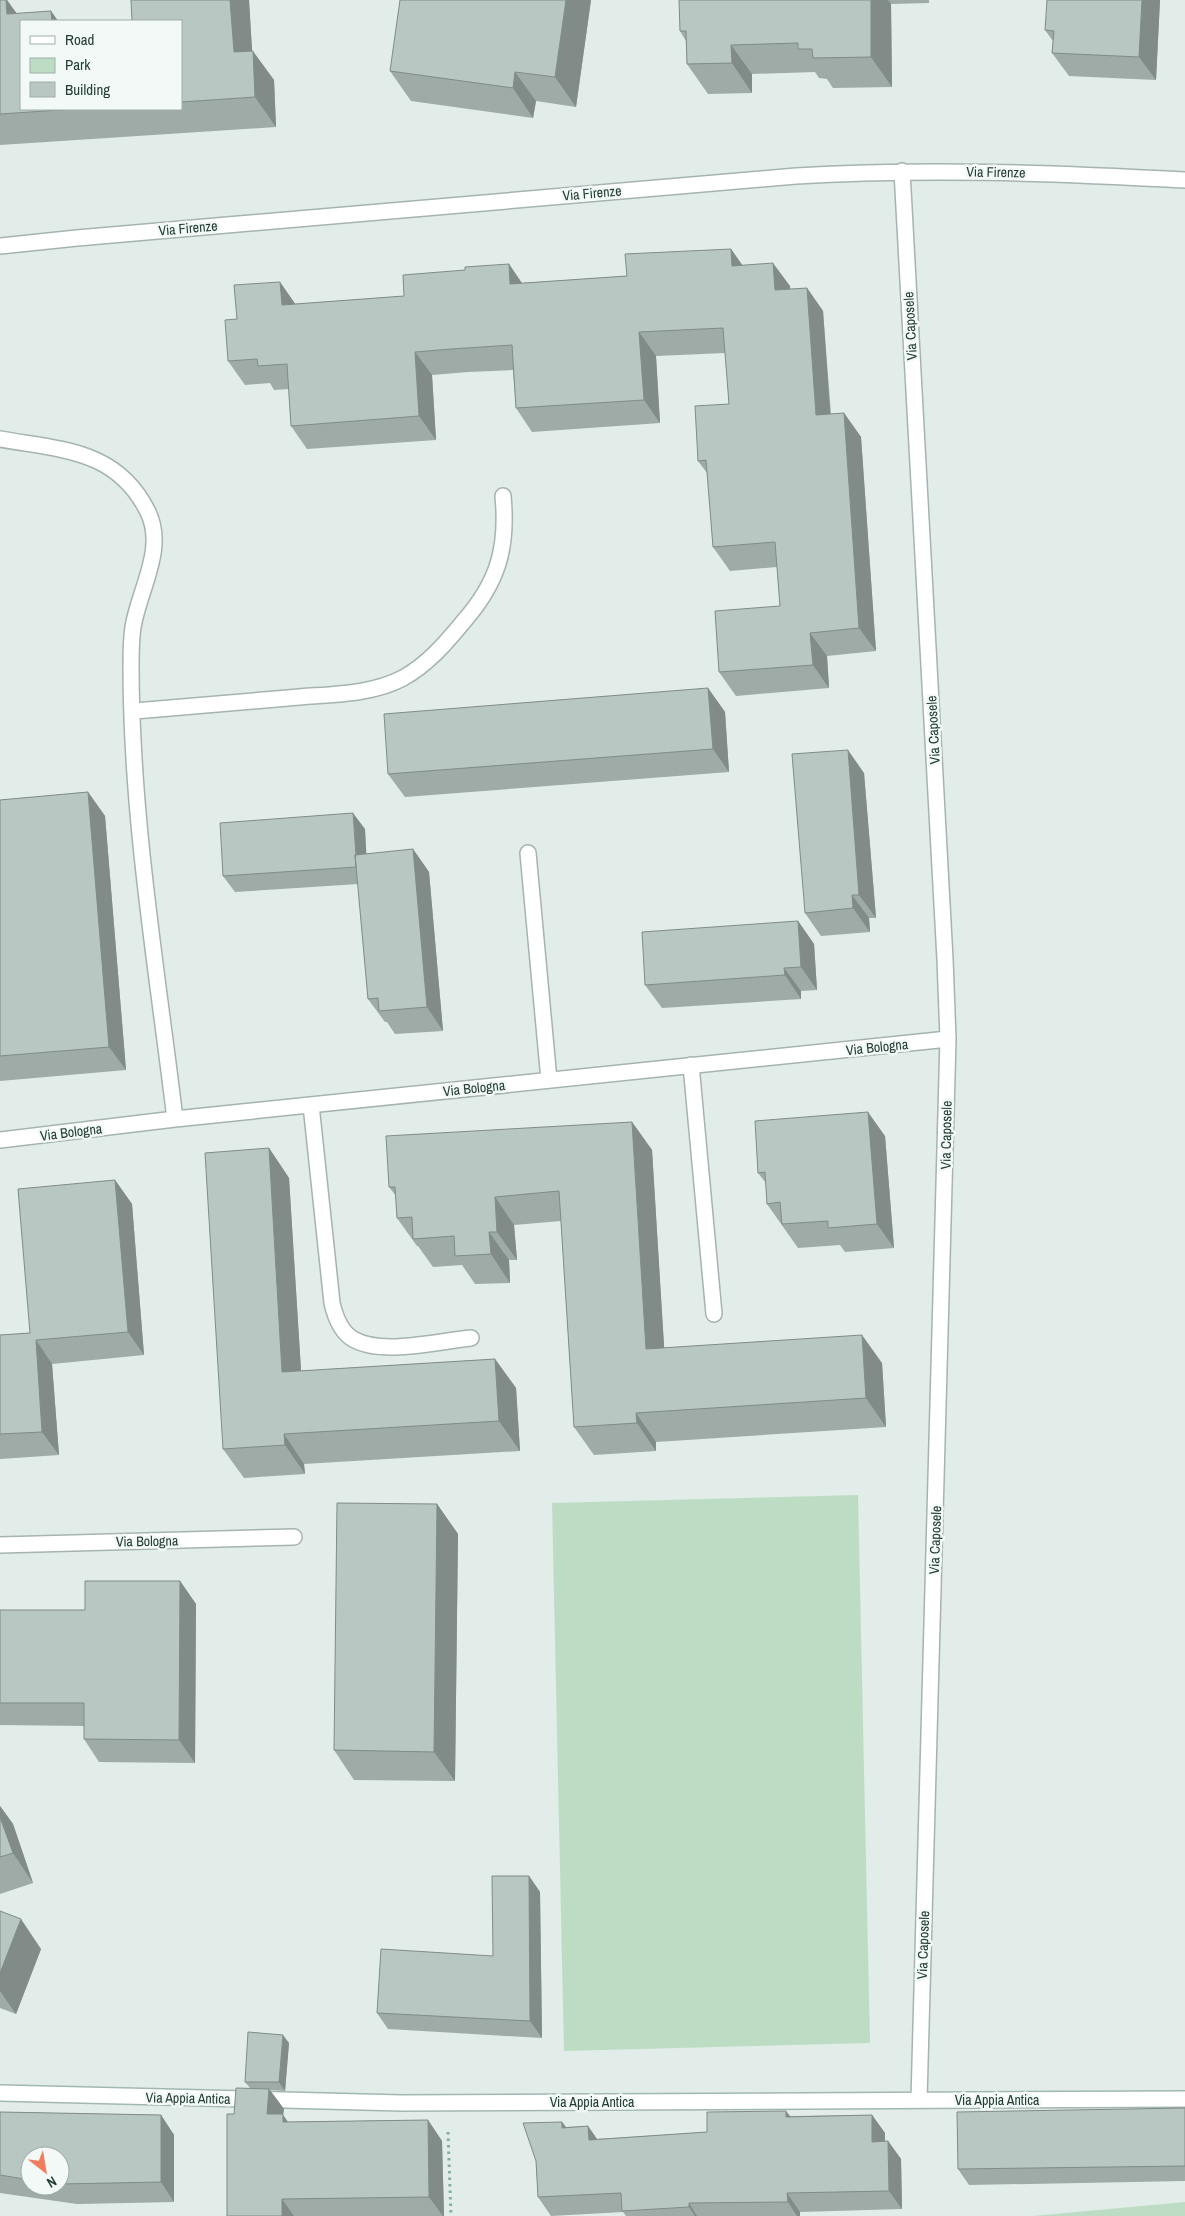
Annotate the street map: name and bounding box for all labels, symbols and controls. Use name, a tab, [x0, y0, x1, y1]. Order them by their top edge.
legend	[20, 20, 182, 110]
text: Road	[65, 29, 94, 50]
text: Park	[65, 54, 91, 75]
text: Building	[65, 79, 110, 100]
street label: Via Firenze	[966, 162, 1026, 182]
street label: Via Firenze	[562, 181, 622, 205]
street label: Via Firenze	[158, 216, 218, 240]
street label: Via Caposele	[899, 291, 921, 361]
street label: Via Caposele	[922, 695, 944, 765]
street label: Via Bologna	[845, 1035, 910, 1059]
street label: Via Bologna	[442, 1076, 507, 1100]
street label: Via Caposele	[936, 1100, 956, 1170]
street label: Via Bologna	[39, 1119, 104, 1145]
street label: Via Caposele	[925, 1505, 945, 1575]
street label: Via Bologna	[116, 1531, 179, 1551]
street label: Via Caposele	[913, 1910, 933, 1980]
street label: Via Appia Antica	[145, 2088, 231, 2108]
street label: Via Appia Antica	[955, 2091, 1040, 2109]
street label: Via Appia Antica	[550, 2093, 635, 2111]
north arrow	[20, 2146, 70, 2196]
text: N	[44, 2172, 60, 2192]

